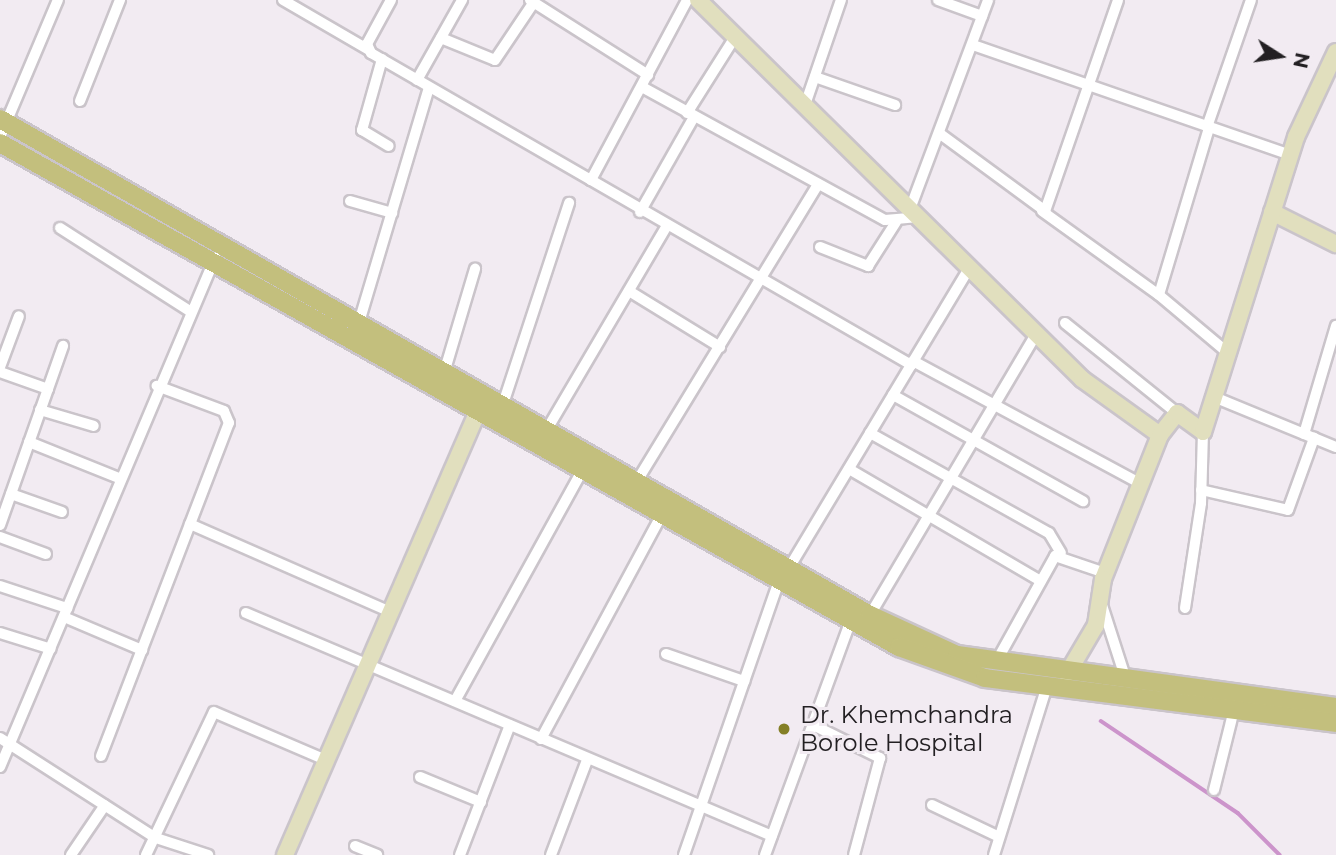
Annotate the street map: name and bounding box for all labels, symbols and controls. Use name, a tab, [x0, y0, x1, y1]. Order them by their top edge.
north arrow	[1245, 21, 1315, 91]
text: N	[1288, 51, 1314, 70]
place label: Dr. Khemchandra Borole Hospital	[800, 701, 1013, 757]
marker: Dr. Khemchandra Borole Hospital	[774, 719, 794, 739]

